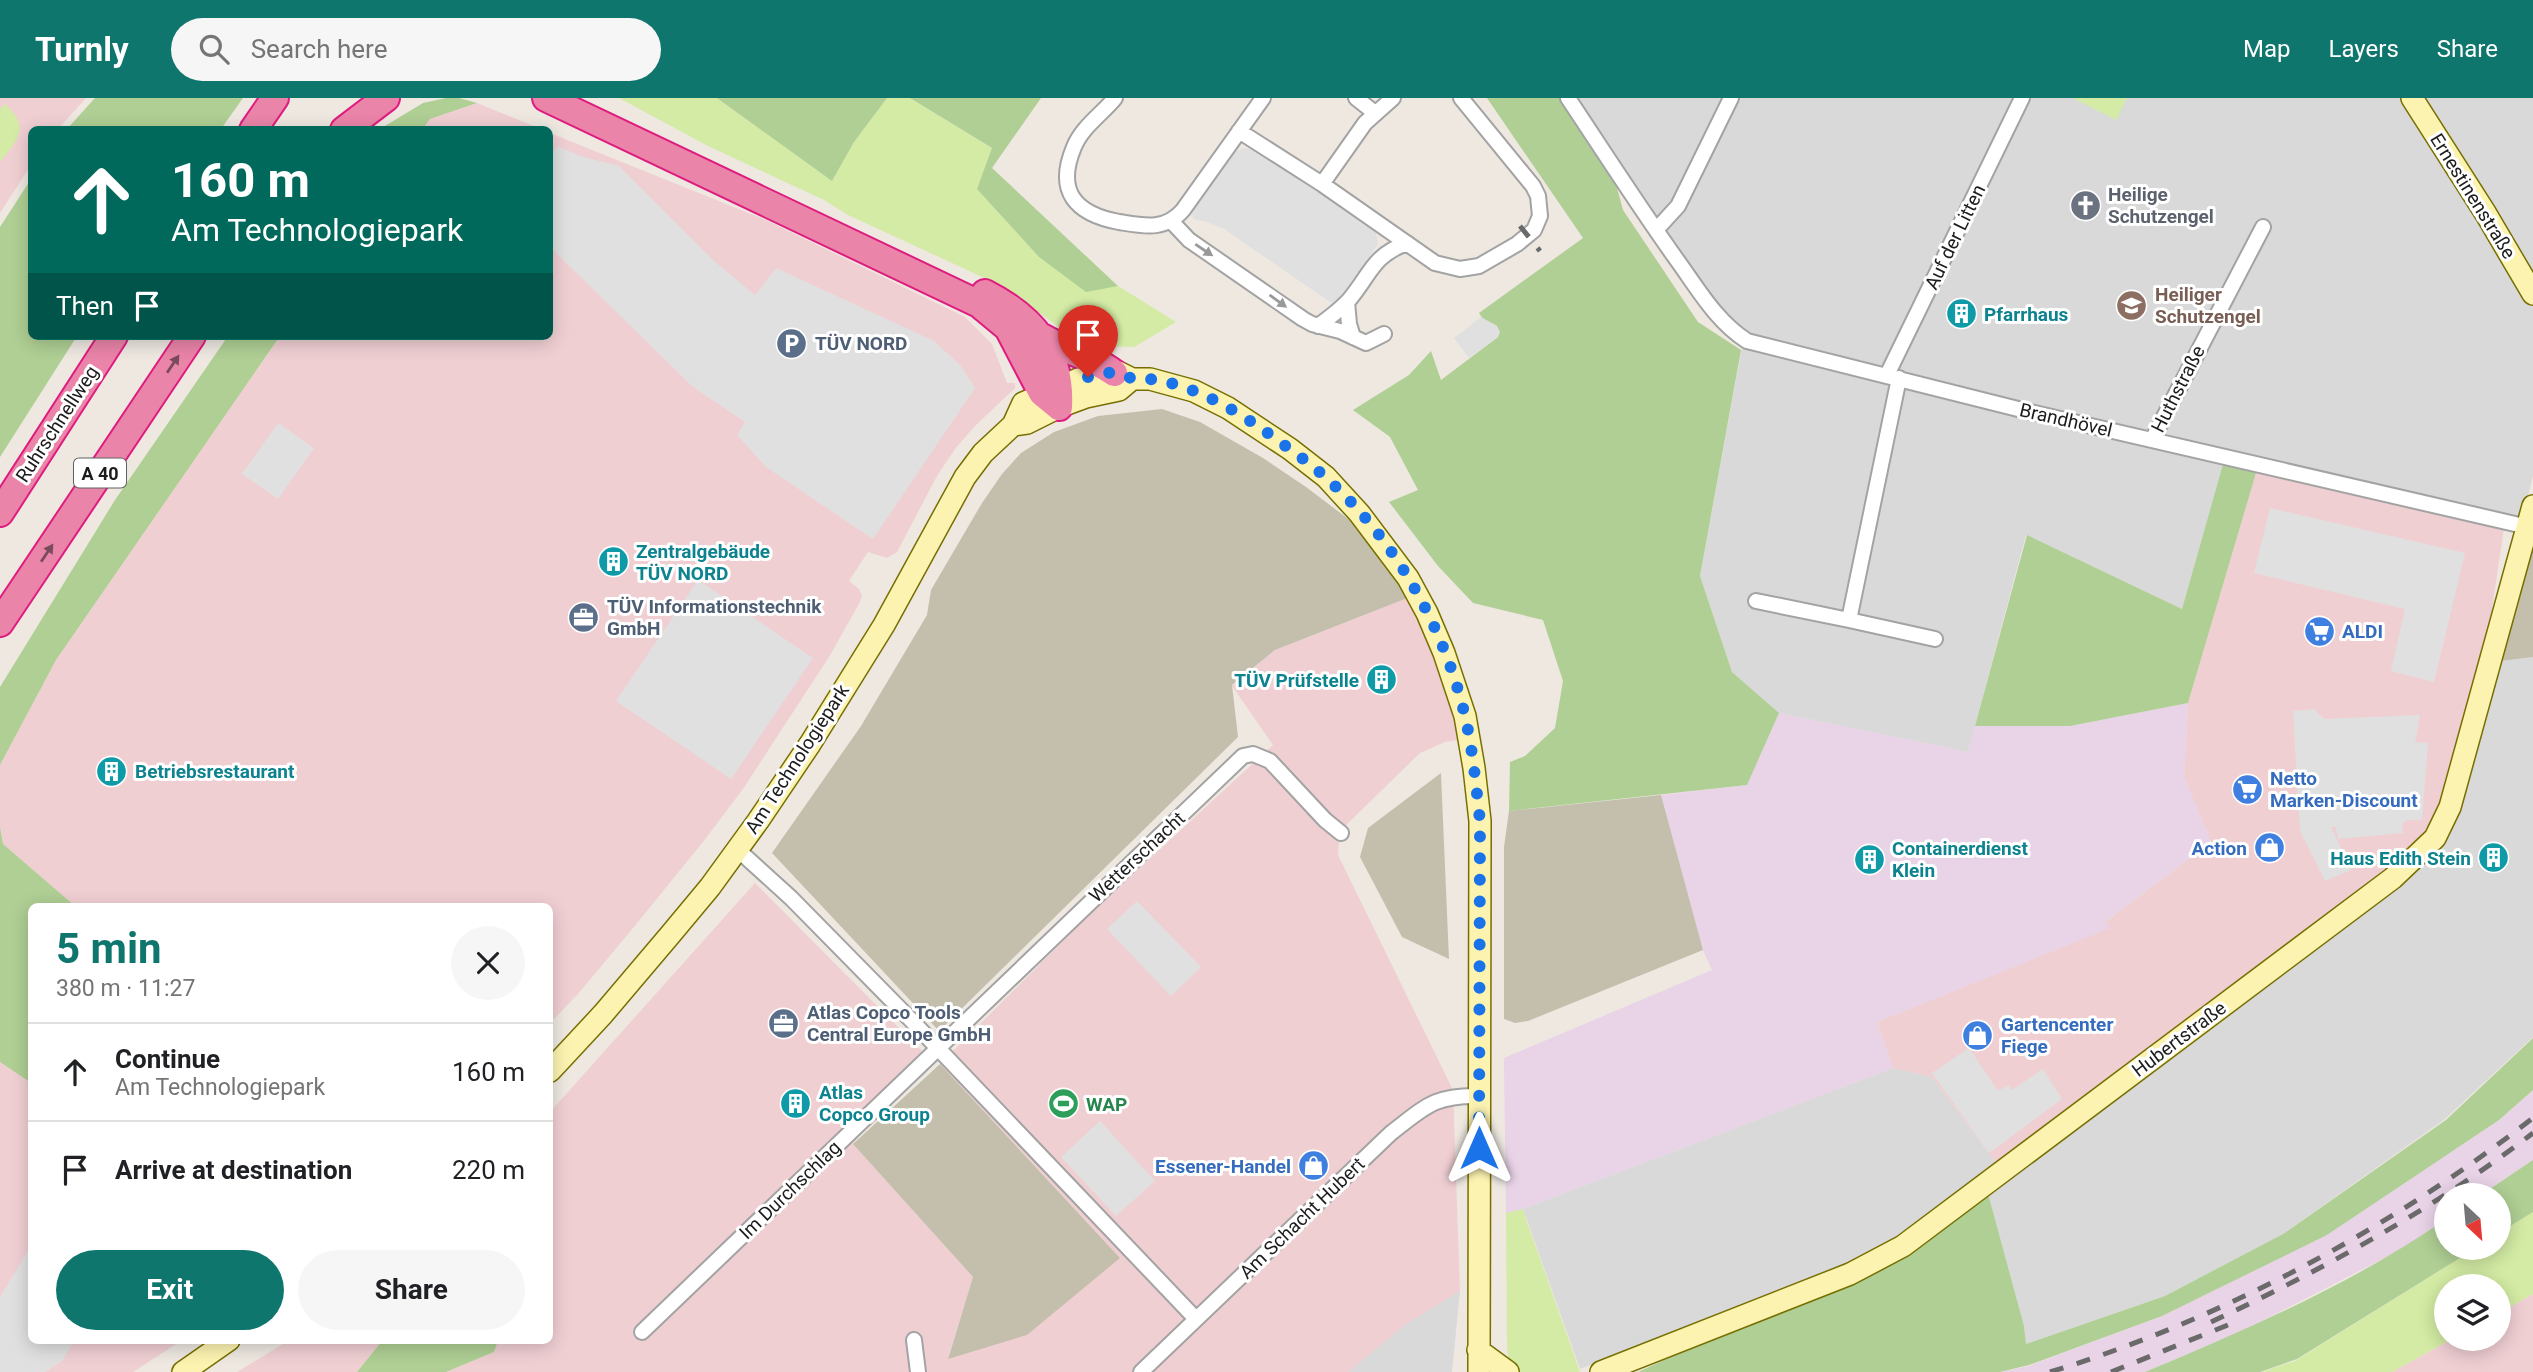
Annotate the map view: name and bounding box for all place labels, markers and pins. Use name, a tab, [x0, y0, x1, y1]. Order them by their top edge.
place label: Heilige Schutzengel	[2108, 183, 2214, 228]
church icon: Heilige Schutzengel	[2068, 188, 2102, 222]
place label: Heiliger Schutzengel	[2155, 283, 2261, 328]
school or university icon: Heiliger Schutzengel	[2115, 288, 2149, 322]
building icon: Pfarrhaus	[1944, 297, 1978, 331]
place label: Pfarrhaus	[1984, 303, 2069, 326]
pin	[1058, 305, 1118, 377]
parking icon: TÜV NORD	[775, 326, 809, 360]
place label: TÜV NORD	[815, 332, 907, 355]
place label: Zentralgebäude TÜV NORD	[636, 540, 770, 585]
building icon: Zentralgebäude TÜV NORD	[596, 545, 630, 579]
place label: TÜV Informationstechnik GmbH	[607, 595, 822, 640]
office icon: TÜV Informationstechnik GmbH	[567, 600, 601, 634]
supermarket icon: ALDI	[2302, 614, 2336, 648]
place label: ALDI	[2342, 620, 2383, 643]
building icon: TÜV Prüfstelle	[1365, 663, 1399, 697]
place label: TÜV Prüfstelle	[1234, 669, 1359, 692]
building icon: Betriebsrestaurant	[95, 754, 129, 788]
place label: Betriebsrestaurant	[135, 760, 295, 783]
place label: Netto Marken-Discount	[2270, 767, 2418, 812]
supermarket icon: Netto Marken-Discount	[2230, 772, 2264, 806]
shop icon: Action	[2253, 831, 2287, 865]
place label: Containerdienst Klein	[1892, 837, 2029, 882]
place label: Action	[2192, 837, 2247, 860]
building icon: Haus Edith Stein	[2477, 841, 2511, 875]
building icon: Containerdienst Klein	[1852, 842, 1886, 876]
place label: Haus Edith Stein	[2330, 847, 2471, 870]
place label: Atlas Copco Tools Central Europe GmbH	[807, 1001, 991, 1046]
office icon: Atlas Copco Tools Central Europe GmbH	[767, 1006, 801, 1040]
place label: Gartencenter Fiege	[2001, 1013, 2113, 1058]
shop icon: Gartencenter Fiege	[1961, 1018, 1995, 1052]
place label: Atlas Copco Group	[819, 1081, 930, 1126]
building icon: Atlas Copco Group	[779, 1086, 813, 1120]
sports icon: WAP	[1046, 1087, 1080, 1121]
place label: WAP	[1086, 1093, 1127, 1116]
shop icon: Essener-Handel	[1297, 1149, 1331, 1183]
place label: Essener-Handel	[1155, 1155, 1291, 1178]

